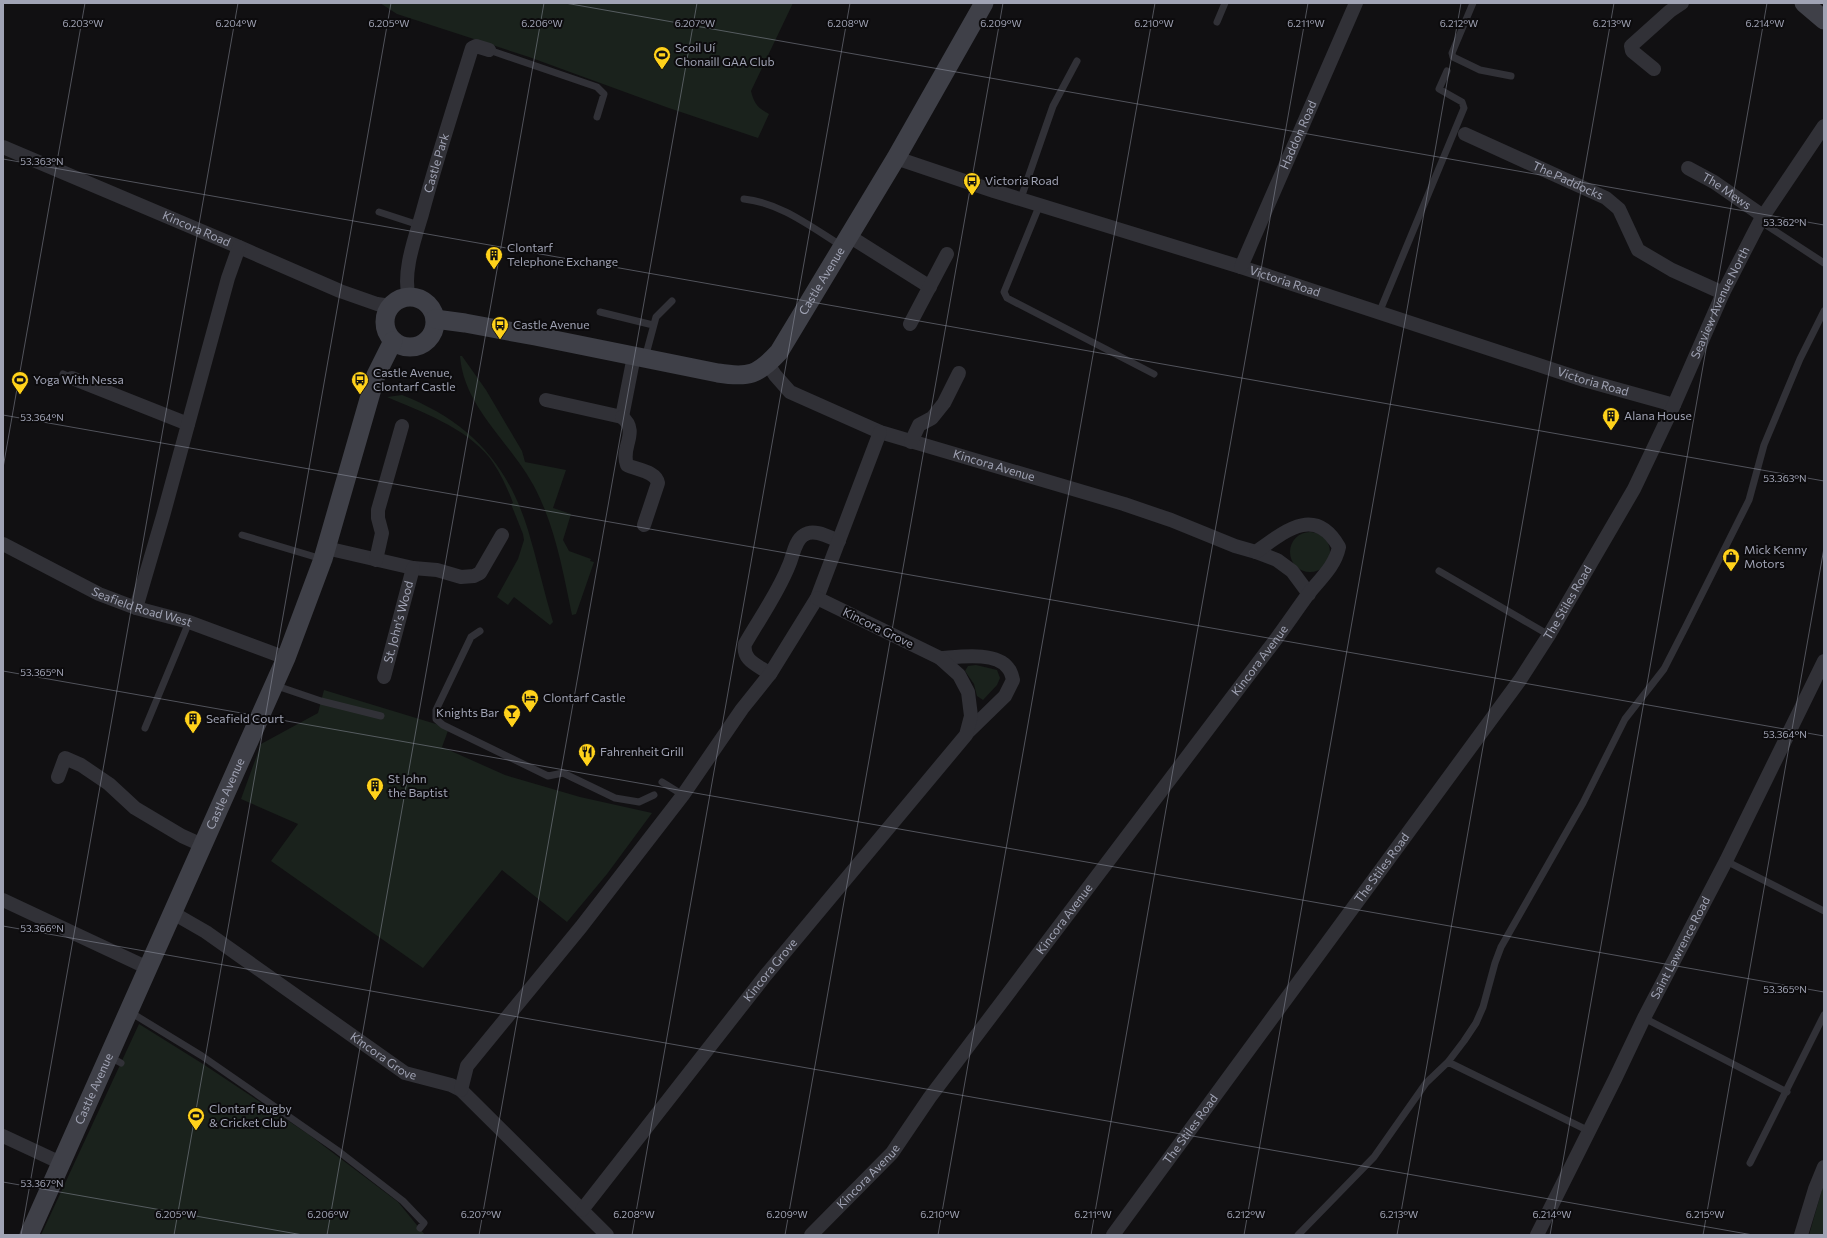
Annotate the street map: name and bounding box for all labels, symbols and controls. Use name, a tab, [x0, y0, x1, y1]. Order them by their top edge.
text: 6.203°W	[63, 17, 103, 29]
text: 6.204°W	[215, 17, 257, 29]
text: 6.205°W	[369, 17, 409, 29]
text: 6.206°W	[521, 17, 563, 29]
text: 6.207°W	[675, 17, 715, 29]
text: 6.208°W	[827, 17, 869, 29]
text: 6.209°W	[980, 17, 1022, 29]
text: 6.210°W	[1134, 17, 1174, 29]
text: 6.211°W	[1287, 17, 1325, 29]
text: 6.212°W	[1440, 17, 1478, 29]
text: 6.213°W	[1593, 17, 1631, 29]
text: 6.214°W	[1746, 17, 1784, 29]
place label: Scoil Uí Chonaill GAA Club	[675, 40, 775, 68]
sports icon: Scoil Uí Chonaill GAA Club	[652, 45, 672, 70]
street label: Haddon Road	[1276, 98, 1319, 171]
street label: Castle Park	[420, 131, 451, 194]
text: 53.363°N	[20, 155, 64, 167]
street label: The Paddocks	[1531, 158, 1606, 202]
street label: The Mews	[1700, 169, 1754, 212]
bus stop icon: Victoria Road	[962, 171, 982, 196]
place label: Victoria Road	[985, 173, 1059, 187]
street label: Kincora Road	[161, 207, 233, 249]
text: 53.362°N	[1763, 216, 1807, 228]
place label: Clontarf Telephone Exchange	[507, 240, 618, 268]
street label: Castle Avenue	[795, 244, 847, 317]
street label: Seaview Avenue North	[1687, 244, 1752, 361]
building icon: Clontarf Telephone Exchange	[484, 245, 504, 270]
street label: Victoria Road	[1248, 262, 1322, 299]
bus stop icon: Castle Avenue	[490, 315, 510, 340]
place label: Castle Avenue	[513, 317, 590, 331]
street label: Victoria Road	[1556, 364, 1630, 398]
place label: Castle Avenue, Clontarf Castle	[373, 365, 456, 393]
sports icon: Yoga With Nessa	[10, 370, 30, 395]
bus stop icon: Castle Avenue, Clontarf Castle	[350, 370, 370, 395]
place label: Yoga With Nessa	[33, 372, 124, 386]
building icon: Alana House	[1601, 406, 1621, 431]
place label: Alana House	[1624, 408, 1692, 422]
text: 53.364°N	[20, 411, 64, 423]
street label: Kincora Avenue	[952, 446, 1037, 483]
text: 53.363°N	[1763, 472, 1807, 484]
place label: Mick Kenny Motors	[1744, 542, 1807, 570]
shop icon: Mick Kenny Motors	[1721, 547, 1741, 572]
street label: The Stiles Road	[1540, 563, 1594, 642]
street label: St. John's Wood	[380, 579, 415, 664]
street label: Seafield Road West	[90, 583, 194, 629]
street label: Kincora Grove	[841, 604, 916, 650]
street label: Kincora Avenue	[1228, 622, 1290, 698]
text: 53.365°N	[20, 666, 64, 678]
hotel icon: Clontarf Castle	[520, 688, 540, 713]
place label: Clontarf Castle	[543, 690, 626, 704]
bar icon: Knights Bar	[502, 703, 522, 728]
place label: Knights Bar	[436, 705, 499, 719]
building icon: Seafield Court	[183, 709, 203, 734]
place label: Seafield Court	[206, 711, 284, 725]
text: 53.364°N	[1763, 728, 1807, 740]
restaurant icon: Fahrenheit Grill	[577, 742, 597, 767]
place label: Fahrenheit Grill	[600, 744, 684, 758]
street label: Castle Avenue	[203, 756, 247, 831]
place label: St John the Baptist	[388, 771, 448, 799]
building icon: St John the Baptist	[365, 776, 385, 801]
street label: The Stiles Road	[1351, 830, 1412, 905]
street label: Kincora Avenue	[1033, 880, 1095, 956]
street label: Saint Lawrence Road	[1647, 894, 1712, 1001]
text: 53.366°N	[20, 922, 64, 934]
street label: Kincora Grove	[740, 935, 799, 1004]
text: 53.365°N	[1763, 983, 1807, 995]
street label: Kincora Grove	[348, 1029, 418, 1082]
street label: Castle Avenue	[71, 1051, 115, 1126]
street label: The Stiles Road	[1159, 1091, 1220, 1167]
place label: Clontarf Rugby & Cricket Club	[209, 1101, 292, 1129]
sports icon: Clontarf Rugby & Cricket Club	[186, 1106, 206, 1131]
street label: Kincora Avenue	[833, 1141, 902, 1211]
text: 53.367°N	[21, 1177, 63, 1189]
text: 6.205°W	[156, 1208, 196, 1220]
text: 6.206°W	[307, 1208, 349, 1220]
text: 6.207°W	[461, 1208, 501, 1220]
text: 6.208°W	[613, 1208, 655, 1220]
text: 6.209°W	[766, 1208, 808, 1220]
text: 6.210°W	[920, 1208, 960, 1220]
text: 6.211°W	[1074, 1208, 1112, 1220]
text: 6.212°W	[1227, 1208, 1265, 1220]
text: 6.213°W	[1380, 1208, 1418, 1220]
text: 6.214°W	[1533, 1208, 1571, 1220]
text: 6.215°W	[1686, 1208, 1724, 1220]

